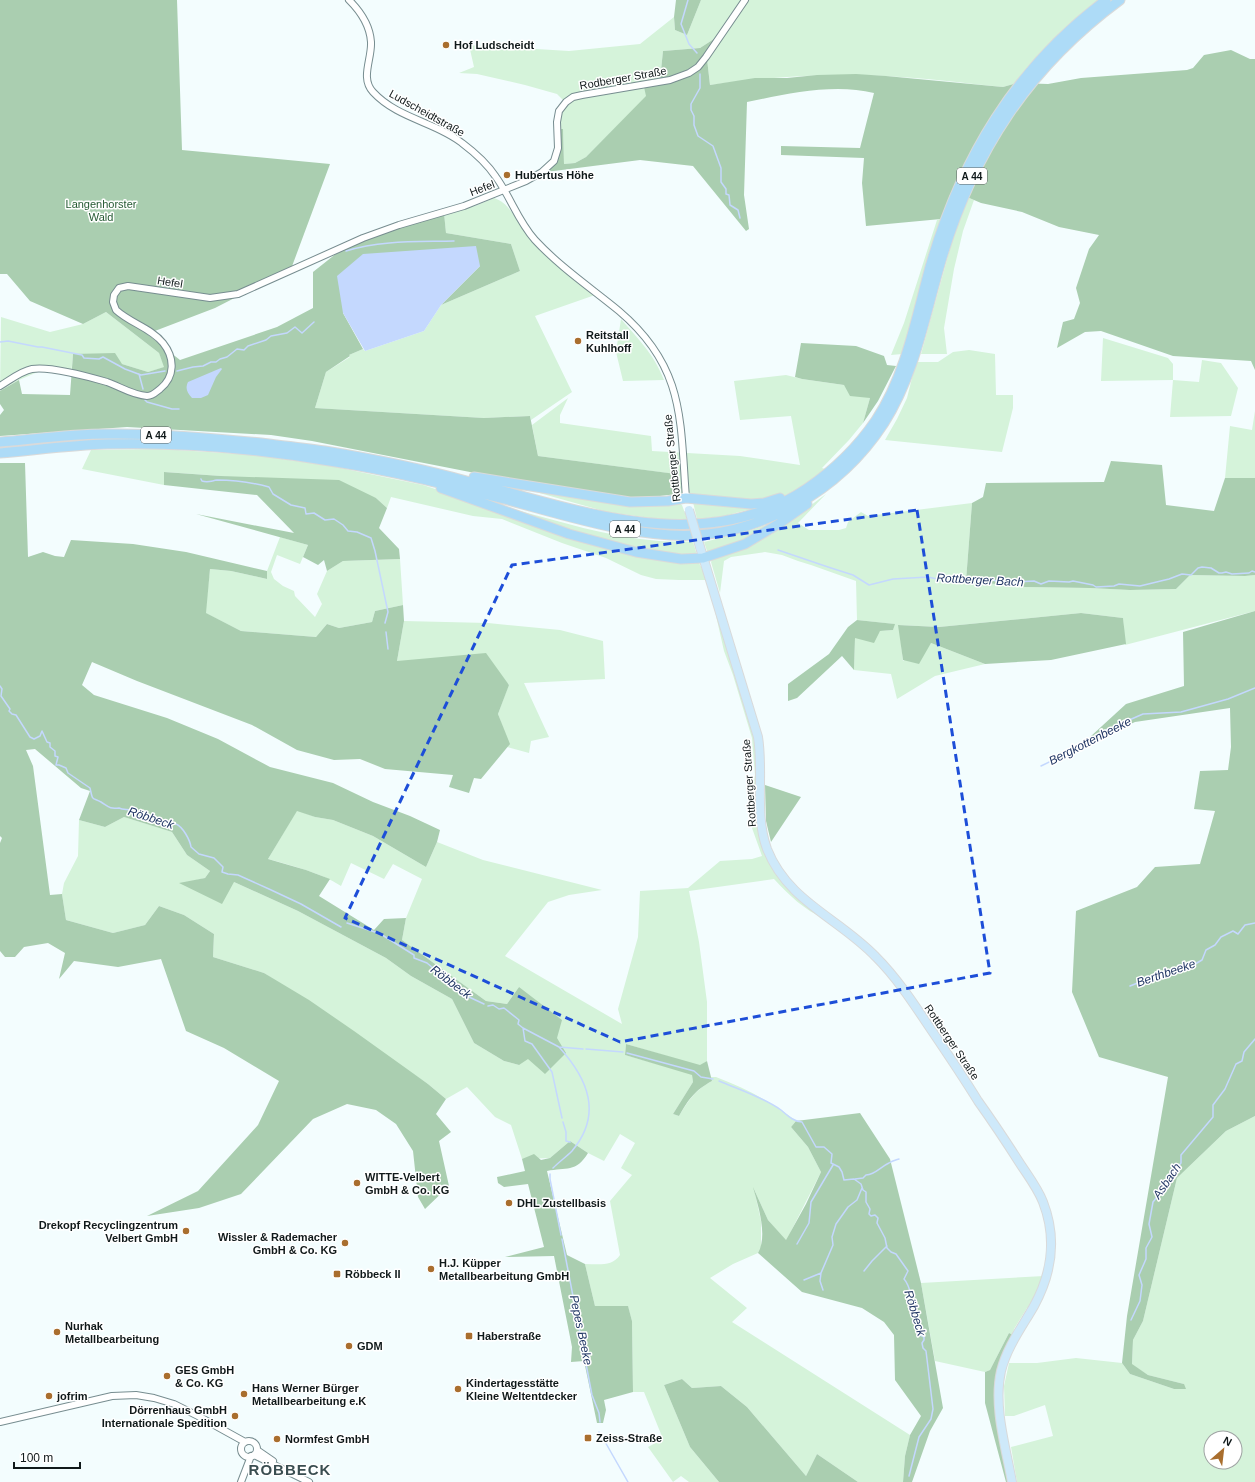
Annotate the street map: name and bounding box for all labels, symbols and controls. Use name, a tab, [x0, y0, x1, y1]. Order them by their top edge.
place label: Hof Ludscheidt	[454, 39, 534, 51]
marker: Hof Ludscheidt	[441, 40, 451, 50]
street label: Rodberger Straße	[579, 64, 667, 92]
street label: Ludscheidtstraße	[387, 87, 467, 139]
road number: A 44	[957, 168, 987, 184]
place label: Hubertus Höhe	[515, 169, 594, 181]
marker: Hubertus Höhe	[502, 170, 512, 180]
street label: Hefel	[468, 178, 496, 198]
park label: Langenhorster Wald	[66, 198, 137, 223]
street label: Hefel	[156, 274, 184, 290]
place label: Reitstall Kuhlhoff	[586, 329, 632, 354]
marker: Reitstall Kuhlhoff	[573, 336, 583, 346]
street label: Rottberger Straße	[661, 414, 683, 502]
road number: A 44	[141, 427, 171, 443]
road number: A 44	[610, 521, 640, 537]
water label: Rottberger Bach	[936, 571, 1024, 589]
water label: Bergkottenbeeke	[1046, 714, 1134, 768]
street label: Rottberger Straße	[740, 739, 758, 827]
water label: Röbbeck	[126, 804, 177, 832]
water label: Berthbeeke	[1135, 956, 1198, 990]
water label: Röbbeck	[428, 962, 475, 1002]
street label: Rottberger Straße	[922, 1002, 982, 1082]
water label: Asbach	[1149, 1160, 1184, 1202]
place label: WITTE-Velbert GmbH & Co. KG	[365, 1171, 449, 1196]
marker: WITTE-Velbert GmbH & Co. KG	[352, 1178, 362, 1188]
place label: DHL Zustellbasis	[517, 1197, 606, 1209]
marker: DHL Zustellbasis	[504, 1198, 514, 1208]
place label: Drekopf Recyclingzentrum Velbert GmbH	[39, 1219, 178, 1244]
marker: Drekopf Recyclingzentrum Velbert GmbH	[181, 1226, 191, 1236]
place label: Wissler & Rademacher GmbH & Co. KG	[218, 1231, 338, 1256]
marker: Wissler & Rademacher GmbH & Co. KG	[340, 1238, 350, 1248]
place label: H.J. Küpper Metallbearbeitung GmbH	[439, 1257, 569, 1282]
marker: H.J. Küpper Metallbearbeitung GmbH	[426, 1264, 436, 1274]
place label: Röbbeck II	[345, 1268, 401, 1280]
marker: Röbbeck II	[332, 1269, 342, 1279]
water label: Röbbeck	[901, 1288, 929, 1339]
water label: Pepes Beeke	[567, 1294, 595, 1367]
place label: Nurhak Metallbearbeitung	[65, 1320, 159, 1345]
marker: Nurhak Metallbearbeitung	[52, 1327, 62, 1337]
place label: Haberstraße	[477, 1330, 541, 1342]
marker: Haberstraße	[464, 1331, 474, 1341]
place label: GDM	[357, 1340, 383, 1352]
marker: GDM	[344, 1341, 354, 1351]
place label: GES GmbH & Co. KG	[175, 1364, 234, 1389]
marker: GES GmbH & Co. KG	[162, 1371, 172, 1381]
place label: Kindertagesstätte Kleine Weltentdecker	[466, 1377, 578, 1402]
place label: Hans Werner Bürger Metallbearbeitung e.K	[252, 1382, 366, 1407]
marker: Kindertagesstätte Kleine Weltentdecker	[453, 1384, 463, 1394]
marker: Hans Werner Bürger Metallbearbeitung e.K	[239, 1389, 249, 1399]
place label: jofrim	[56, 1390, 88, 1402]
marker: jofrim	[44, 1391, 54, 1401]
place label: Dörrenhaus GmbH Internationale Spedition	[102, 1404, 227, 1429]
marker: Dörrenhaus GmbH Internationale Spedition	[230, 1411, 240, 1421]
north arrow	[1203, 1430, 1243, 1470]
place label: Zeiss-Straße	[596, 1432, 662, 1444]
place label: Normfest GmbH	[285, 1433, 369, 1445]
marker: Zeiss-Straße	[583, 1433, 593, 1443]
marker: Normfest GmbH	[272, 1434, 282, 1444]
text: N	[1221, 1434, 1234, 1448]
scale bar	[14, 1444, 80, 1470]
text: 100 m	[20, 1451, 53, 1465]
district label: RÖBBECK	[249, 1461, 331, 1478]

